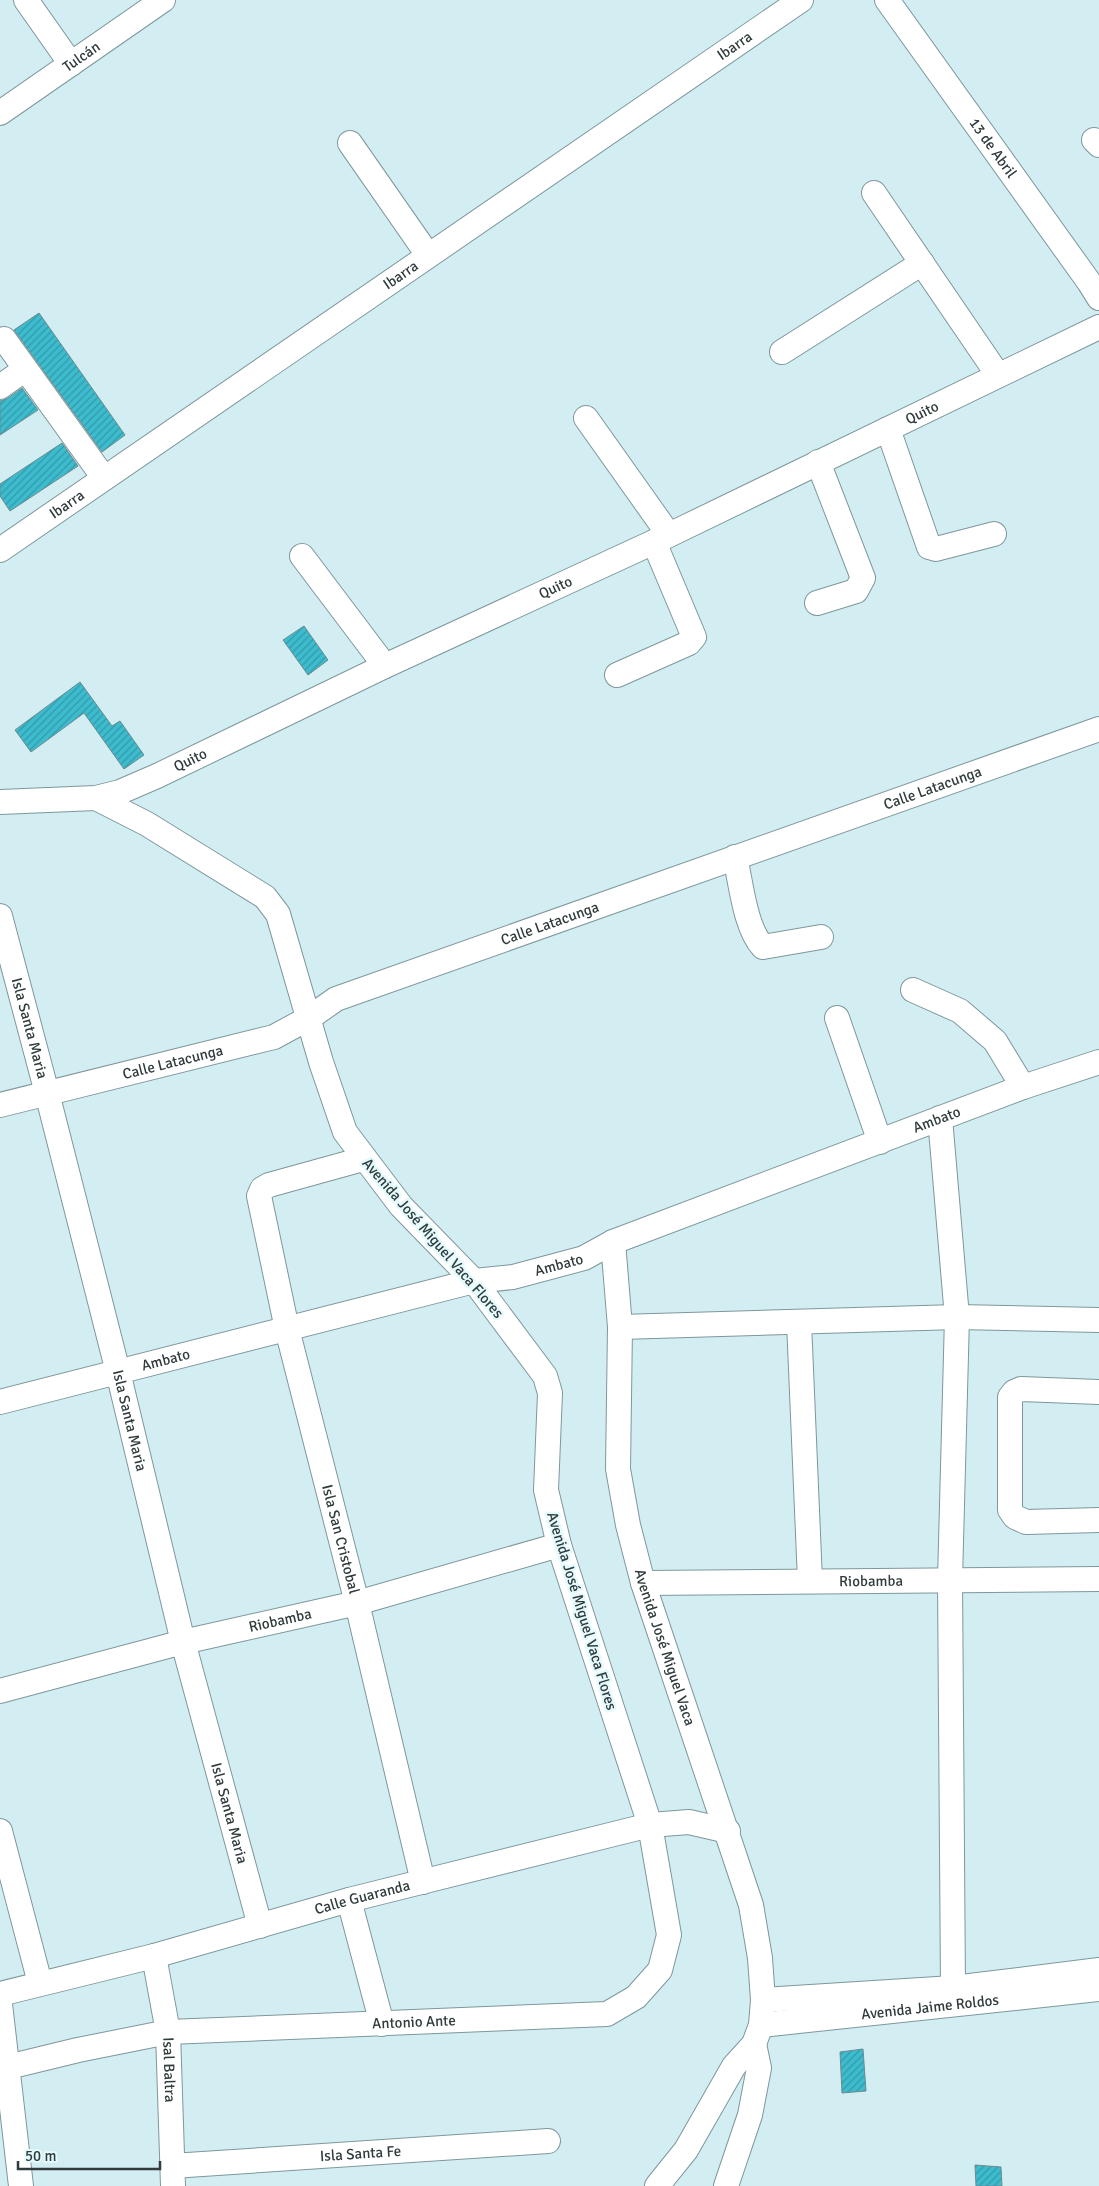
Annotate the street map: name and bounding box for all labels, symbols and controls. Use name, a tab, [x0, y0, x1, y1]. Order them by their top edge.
street label: Ibarra	[714, 27, 755, 64]
street label: Tulcán	[59, 37, 104, 76]
street label: 13 de Abril	[965, 114, 1021, 182]
street label: Ibarra	[380, 257, 422, 293]
street label: Quito	[902, 397, 942, 428]
street label: Ibarra	[46, 486, 88, 522]
street label: Quito	[536, 572, 575, 603]
street label: Quito	[171, 744, 210, 776]
street label: Calle Latacunga	[881, 762, 984, 814]
street label: Calle Latacunga	[498, 898, 601, 949]
street label: Isla Santa Maria	[8, 976, 52, 1081]
street label: Calle Latacunga	[121, 1041, 225, 1083]
street label: Ambato	[910, 1102, 963, 1137]
street label: Avenida José Miguel Vaca Flores	[359, 1154, 508, 1322]
street label: Ambato	[533, 1250, 585, 1280]
street label: Ambato	[139, 1345, 192, 1375]
street label: Isla Santa Maria	[109, 1368, 151, 1473]
street label: Isla San Cristobal	[318, 1483, 363, 1596]
street label: Avenida José Miguel Vaca Flores	[543, 1510, 621, 1713]
street label: Avenida José Miguel Vaca	[631, 1567, 699, 1728]
street label: Riobamba	[839, 1572, 903, 1590]
street label: Riobamba	[247, 1604, 313, 1636]
street label: Isla Santa Maria	[207, 1761, 252, 1866]
street label: Calle Guaranda	[312, 1876, 412, 1918]
street label: Avenida Jaime Roldos	[860, 1991, 1000, 2023]
street label: Antonio Ante	[372, 2011, 456, 2033]
street label: Isal Baltra	[159, 2037, 179, 2103]
scale bar	[18, 2138, 160, 2170]
street label: Isla Santa Fe	[319, 2142, 402, 2165]
text: 50 m	[25, 2147, 56, 2165]

